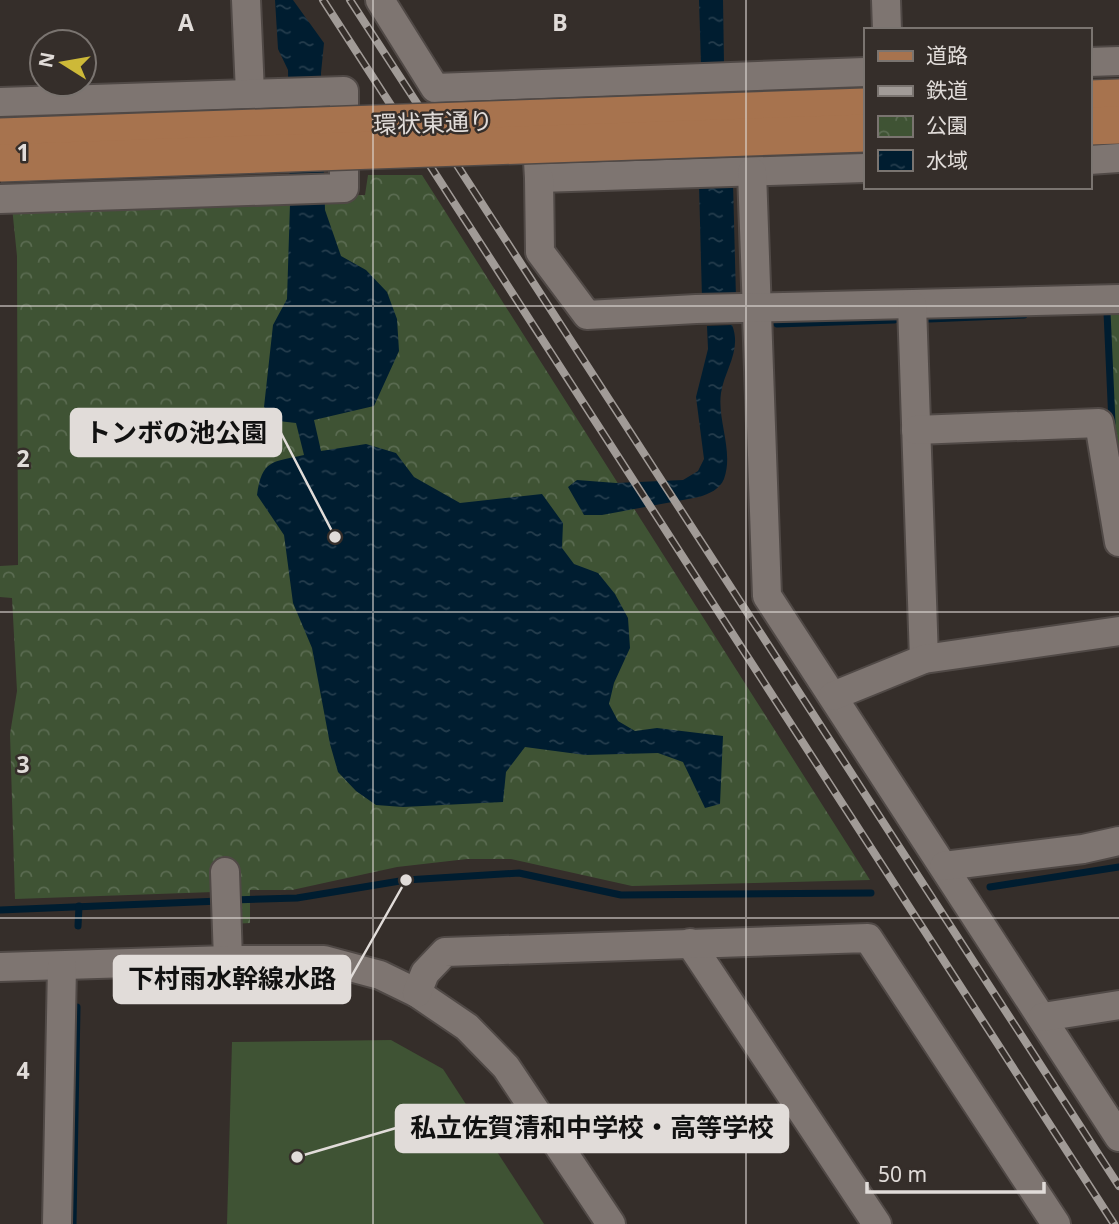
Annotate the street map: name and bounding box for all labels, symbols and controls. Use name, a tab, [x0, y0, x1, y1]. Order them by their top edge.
text: A	[178, 6, 194, 38]
text: B	[552, 6, 568, 38]
north arrow	[28, 28, 98, 98]
legend	[864, 28, 1091, 189]
text: 道路	[926, 41, 968, 69]
text: N	[32, 50, 61, 70]
text: 鉄道	[926, 76, 968, 104]
street label: 環状東通り	[372, 103, 494, 141]
text: 公園	[926, 111, 968, 139]
text: 1	[16, 136, 30, 168]
text: 水域	[926, 146, 968, 174]
callout: トンボの池公園	[71, 409, 281, 456]
text: トンボの池公園	[85, 414, 267, 450]
text: 2	[16, 442, 30, 474]
text: 3	[16, 748, 30, 780]
callout: 下村雨水幹線水路	[114, 956, 350, 1003]
text: 下村雨水幹線水路	[128, 960, 336, 996]
text: 4	[16, 1054, 30, 1086]
callout: 私立佐賀清和中学校・高等学校	[396, 1105, 788, 1152]
text: 私立佐賀清和中学校・高等学校	[410, 1109, 774, 1145]
scale bar	[867, 1150, 1044, 1194]
text: 50 m	[878, 1160, 927, 1188]

